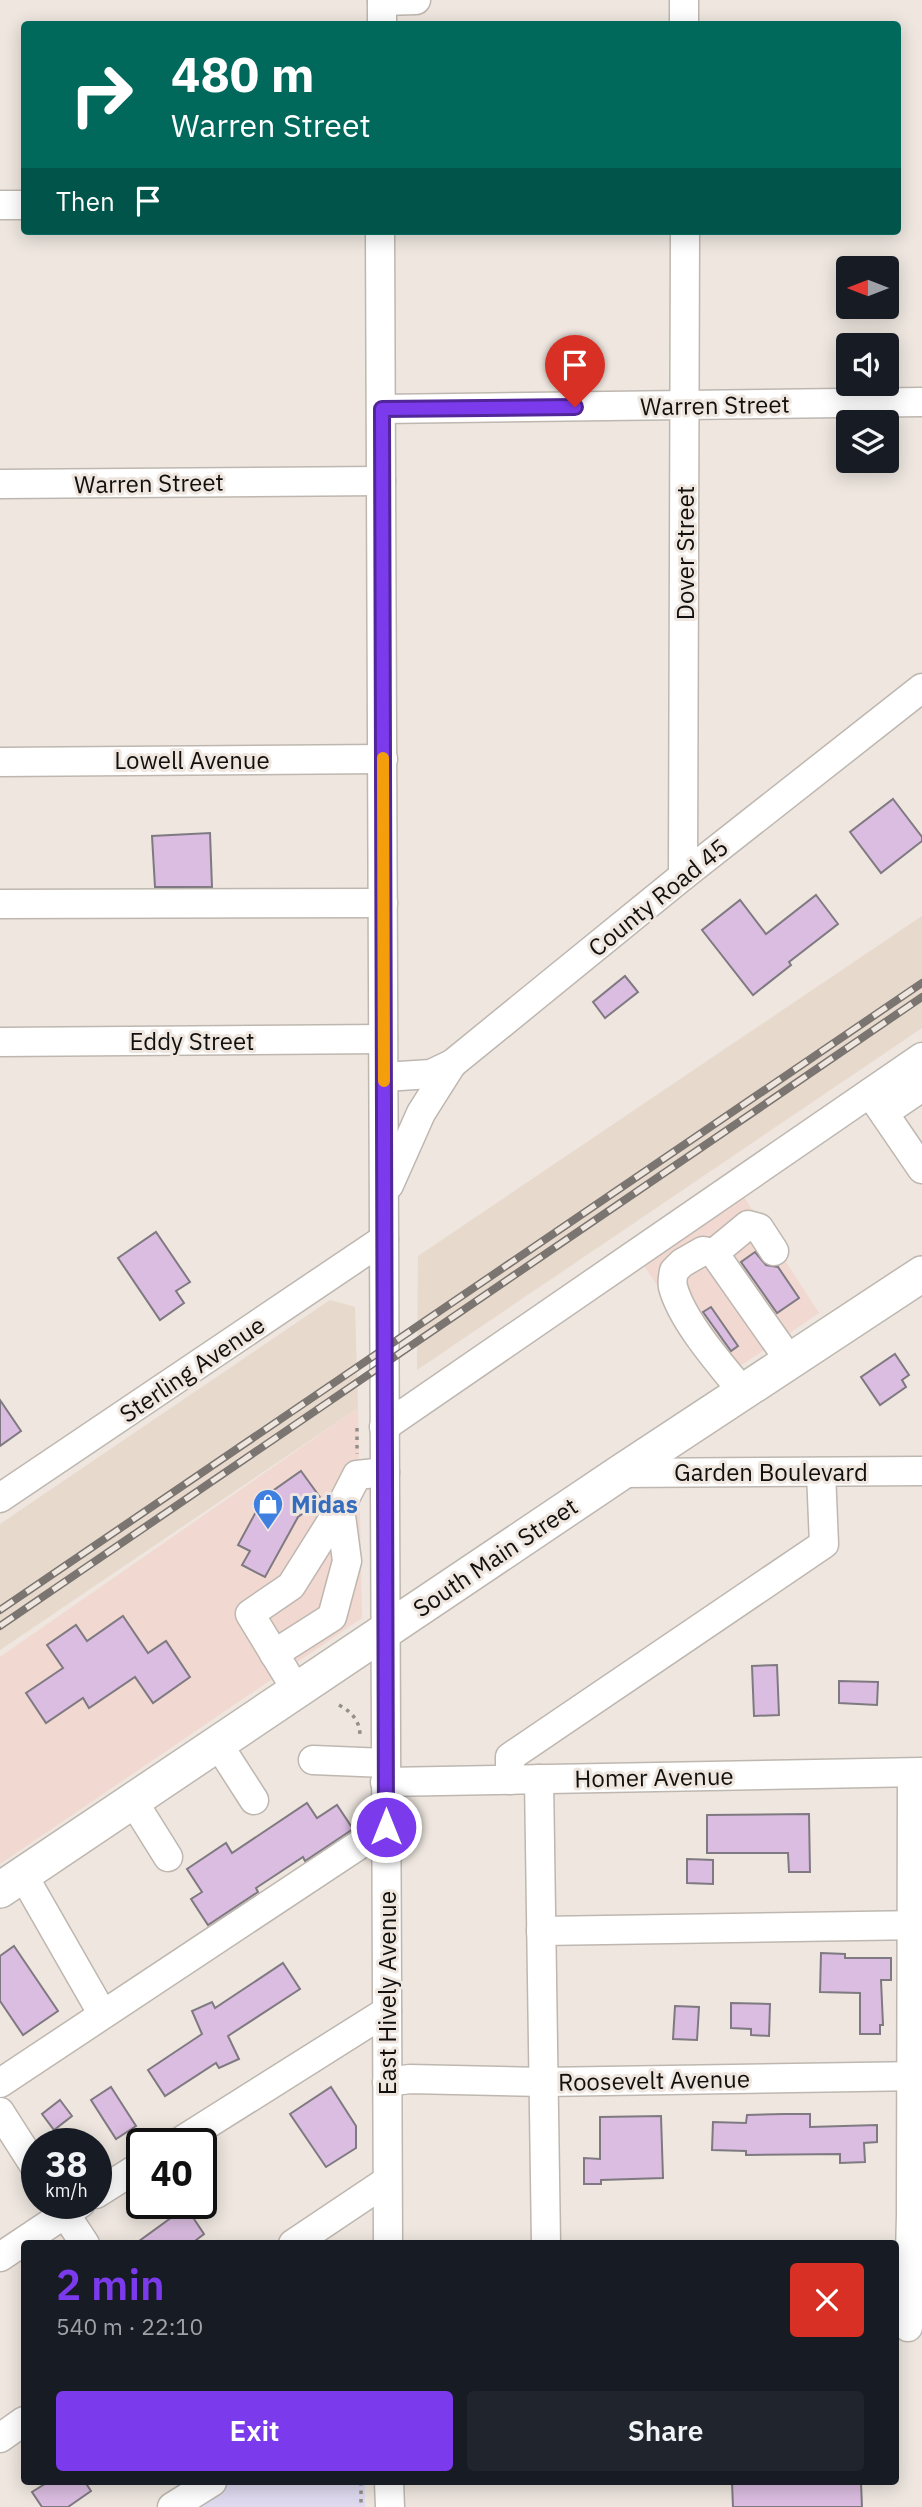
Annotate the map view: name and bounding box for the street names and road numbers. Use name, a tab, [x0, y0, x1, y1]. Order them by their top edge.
street label: Warren Street	[640, 388, 790, 422]
street label: Warren Street	[74, 466, 224, 500]
street label: Dover Street	[669, 486, 701, 620]
street label: Lowell Avenue	[114, 744, 270, 776]
street label: County Road 45	[581, 831, 735, 963]
street label: Eddy Street	[129, 1025, 255, 1057]
street label: Sterling Avenue	[113, 1309, 271, 1429]
street label: Garden Boulevard	[674, 1456, 868, 1488]
street label: South Main Street	[406, 1490, 584, 1624]
street label: Homer Avenue	[574, 1760, 734, 1794]
street label: East Hively Avenue	[371, 1891, 403, 2095]
street label: Roosevelt Avenue	[558, 2062, 750, 2098]

